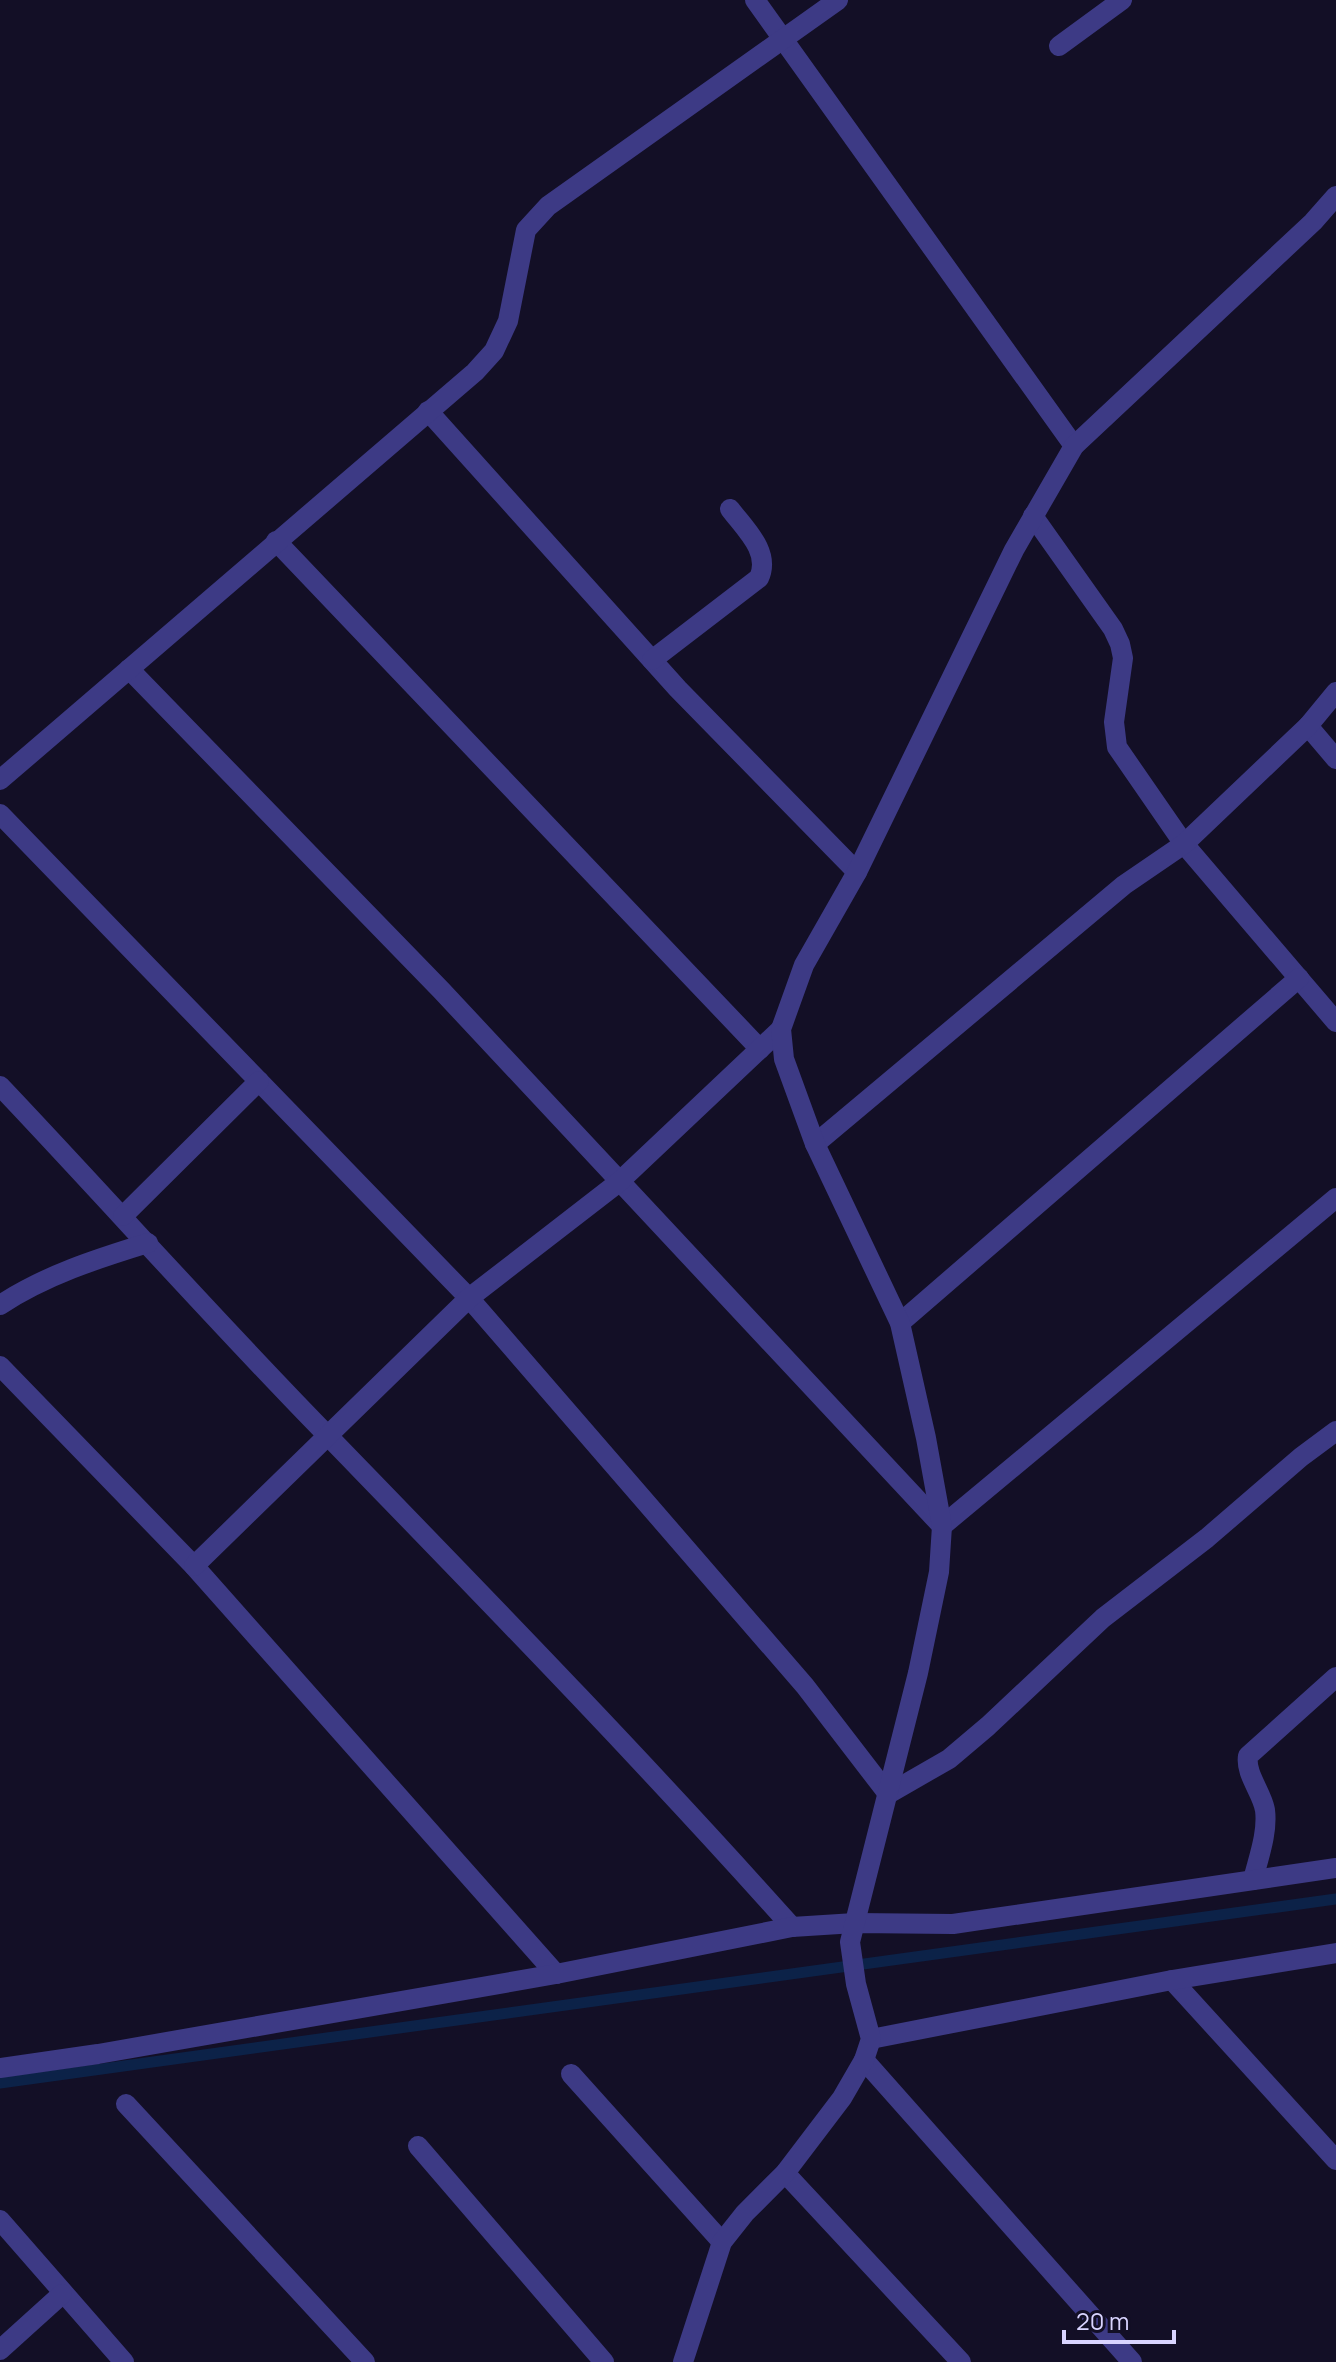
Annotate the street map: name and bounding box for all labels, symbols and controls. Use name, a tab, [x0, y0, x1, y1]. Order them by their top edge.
scale bar	[1064, 2294, 1174, 2344]
text: 20 m	[1076, 2304, 1129, 2337]

